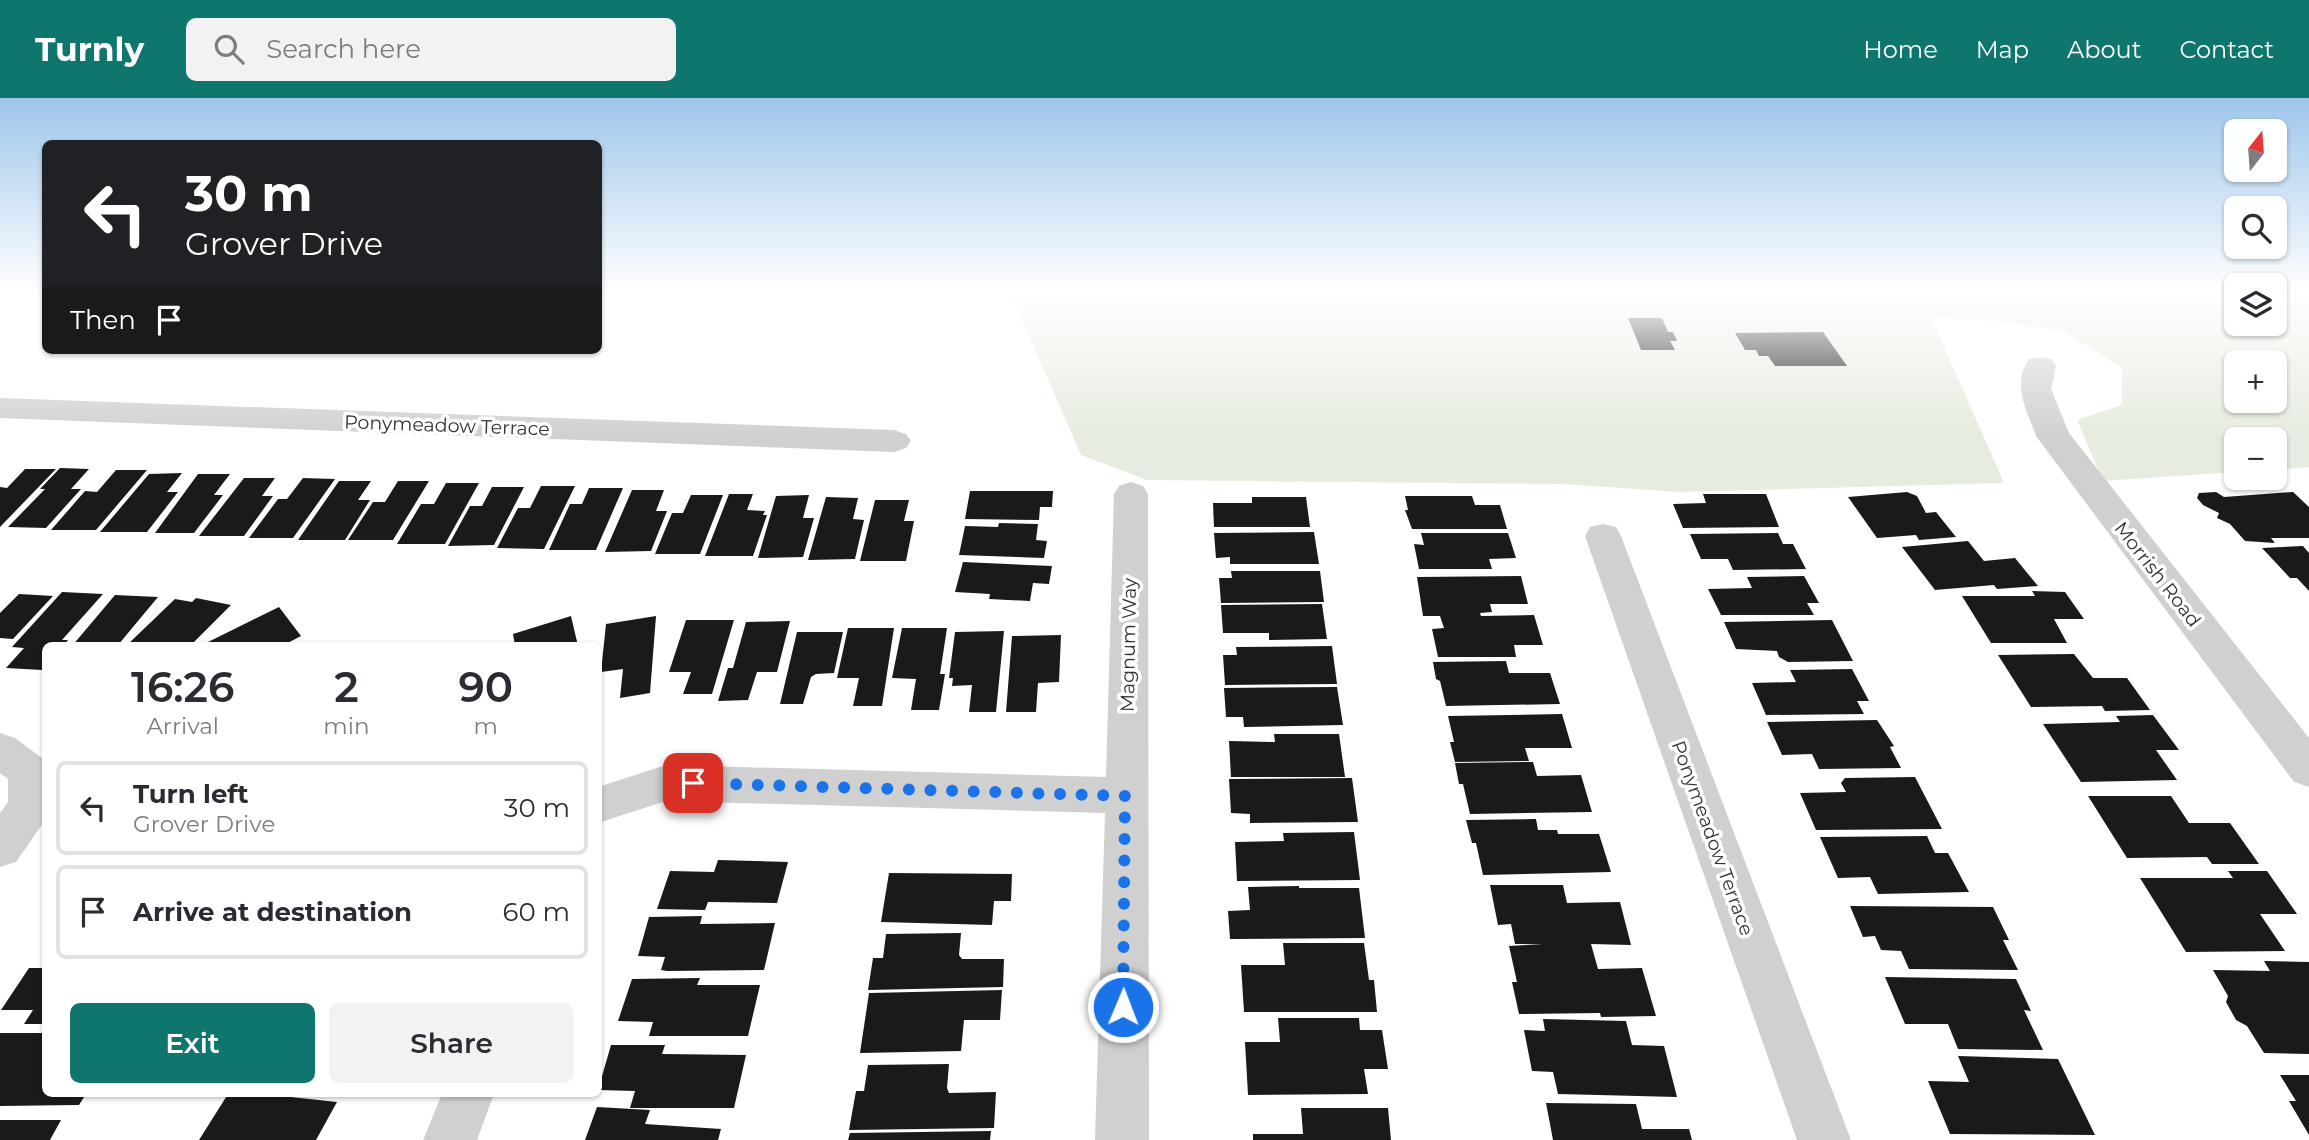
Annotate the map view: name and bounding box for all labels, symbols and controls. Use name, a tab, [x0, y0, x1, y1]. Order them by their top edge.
search box	[186, 18, 676, 81]
text: Turnly	[35, 29, 144, 69]
icon: search	[210, 30, 248, 68]
text: Search here	[266, 33, 421, 65]
text: Home	[1863, 35, 1938, 64]
text: Map	[1976, 35, 2029, 64]
text: About	[2067, 35, 2141, 64]
text: Contact	[2179, 35, 2274, 64]
north arrow	[2224, 119, 2287, 182]
map controls	[2224, 119, 2287, 490]
text: 30 m	[185, 164, 313, 223]
icon: left	[70, 168, 161, 259]
button: search	[2224, 196, 2287, 259]
text: Grover Drive	[185, 224, 383, 263]
button: layers	[2224, 273, 2287, 336]
icon: arrive	[150, 301, 188, 339]
text: Then	[70, 304, 136, 336]
button: +	[2224, 350, 2287, 413]
street label: Ponymeadow Terrace	[344, 410, 550, 441]
button: −	[2224, 427, 2287, 490]
street label: Morrish Road	[2109, 517, 2206, 631]
street label: Magnum Way	[1116, 577, 1141, 712]
text: 16:26	[131, 661, 234, 713]
text: 2	[334, 661, 359, 713]
text: 90	[458, 661, 513, 713]
text: Arrival	[146, 712, 219, 740]
text: min	[323, 712, 369, 740]
text: m	[474, 712, 498, 740]
street label: Ponymeadow Terrace	[1667, 738, 1759, 939]
pin	[663, 753, 723, 813]
icon: arrive	[674, 764, 712, 802]
text: Turn left	[133, 778, 249, 810]
icon: left	[74, 789, 112, 827]
text: 30 m	[504, 792, 570, 824]
text: Grover Drive	[133, 810, 275, 838]
icon: arrive	[74, 893, 112, 931]
text: Arrive at destination	[133, 896, 412, 928]
text: 60 m	[503, 896, 570, 928]
position arrow	[1086, 970, 1160, 1044]
button: Exit	[70, 1003, 315, 1083]
button: Share	[329, 1003, 574, 1083]

